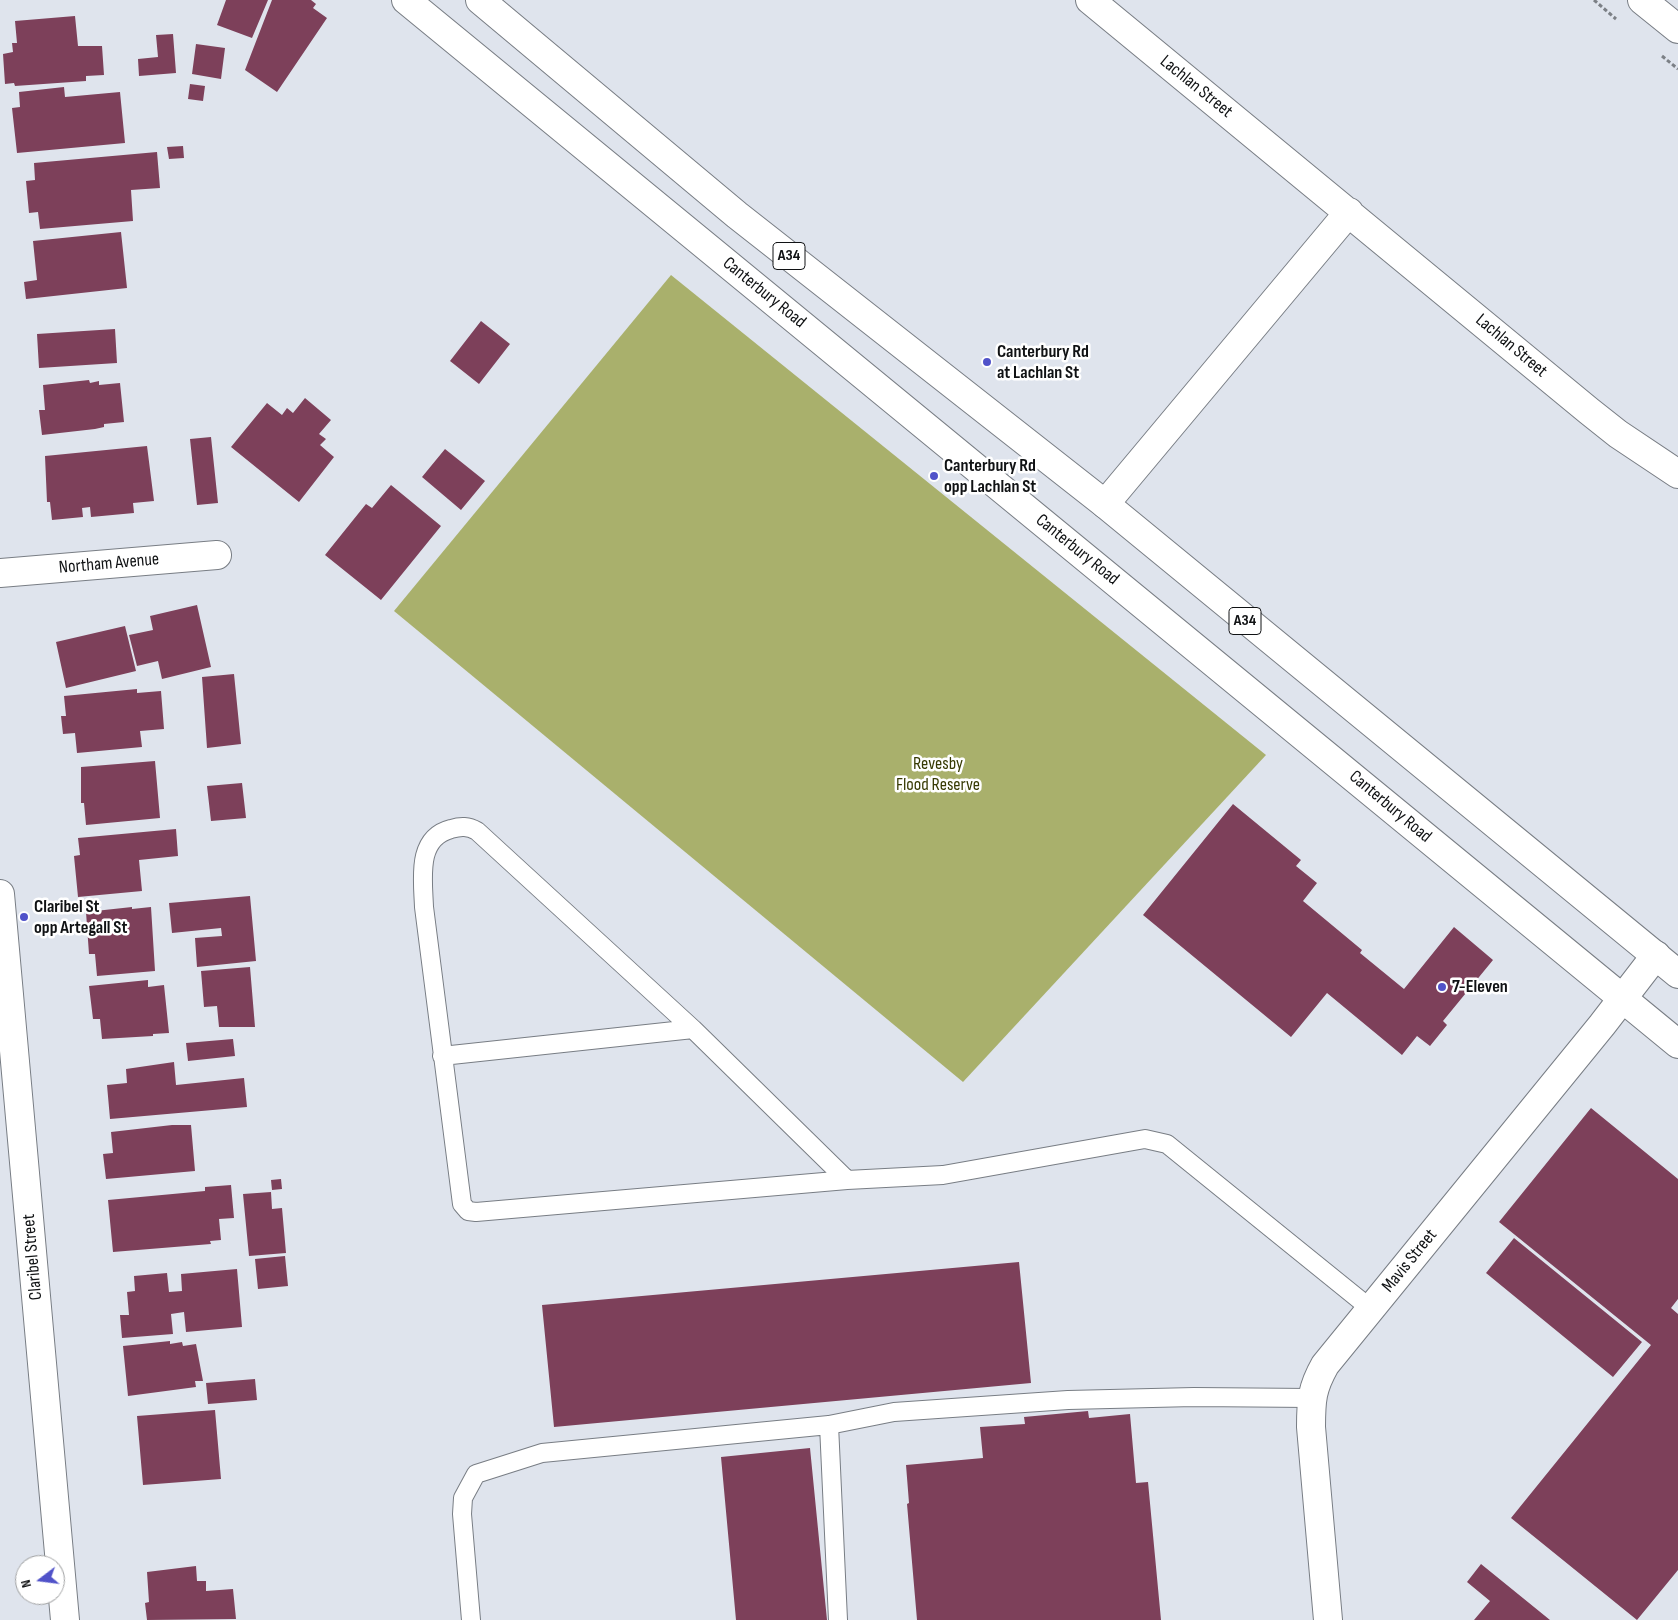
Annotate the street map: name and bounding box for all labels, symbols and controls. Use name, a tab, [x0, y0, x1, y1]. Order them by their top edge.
street label: Lachlan Street	[1155, 51, 1237, 123]
road number: A34	[773, 242, 805, 270]
street label: Canterbury Road	[718, 253, 810, 333]
street label: Lachlan Street	[1471, 310, 1551, 382]
place label: Canterbury Rd at Lachlan St	[997, 341, 1089, 384]
marker: Canterbury Rd at Lachlan St	[981, 356, 993, 368]
place label: Canterbury Rd opp Lachlan St	[944, 455, 1036, 498]
marker: Canterbury Rd opp Lachlan St	[928, 470, 940, 482]
street label: Canterbury Road	[1031, 510, 1123, 590]
street label: Northam Avenue	[58, 549, 160, 579]
road number: A34	[1229, 608, 1261, 634]
park label: Revesby Flood Reserve	[896, 753, 980, 796]
street label: Canterbury Road	[1344, 766, 1436, 848]
place label: Claribel St opp Artegall St	[34, 896, 127, 939]
marker: Claribel St opp Artegall St	[18, 911, 30, 923]
place label: 7-Eleven	[1452, 976, 1508, 998]
marker: 7-Eleven	[1436, 981, 1448, 993]
street label: Claribel Street	[18, 1213, 48, 1301]
street label: Mavis Street	[1378, 1225, 1442, 1297]
north arrow	[15, 1555, 65, 1605]
text: N	[17, 1578, 35, 1590]

